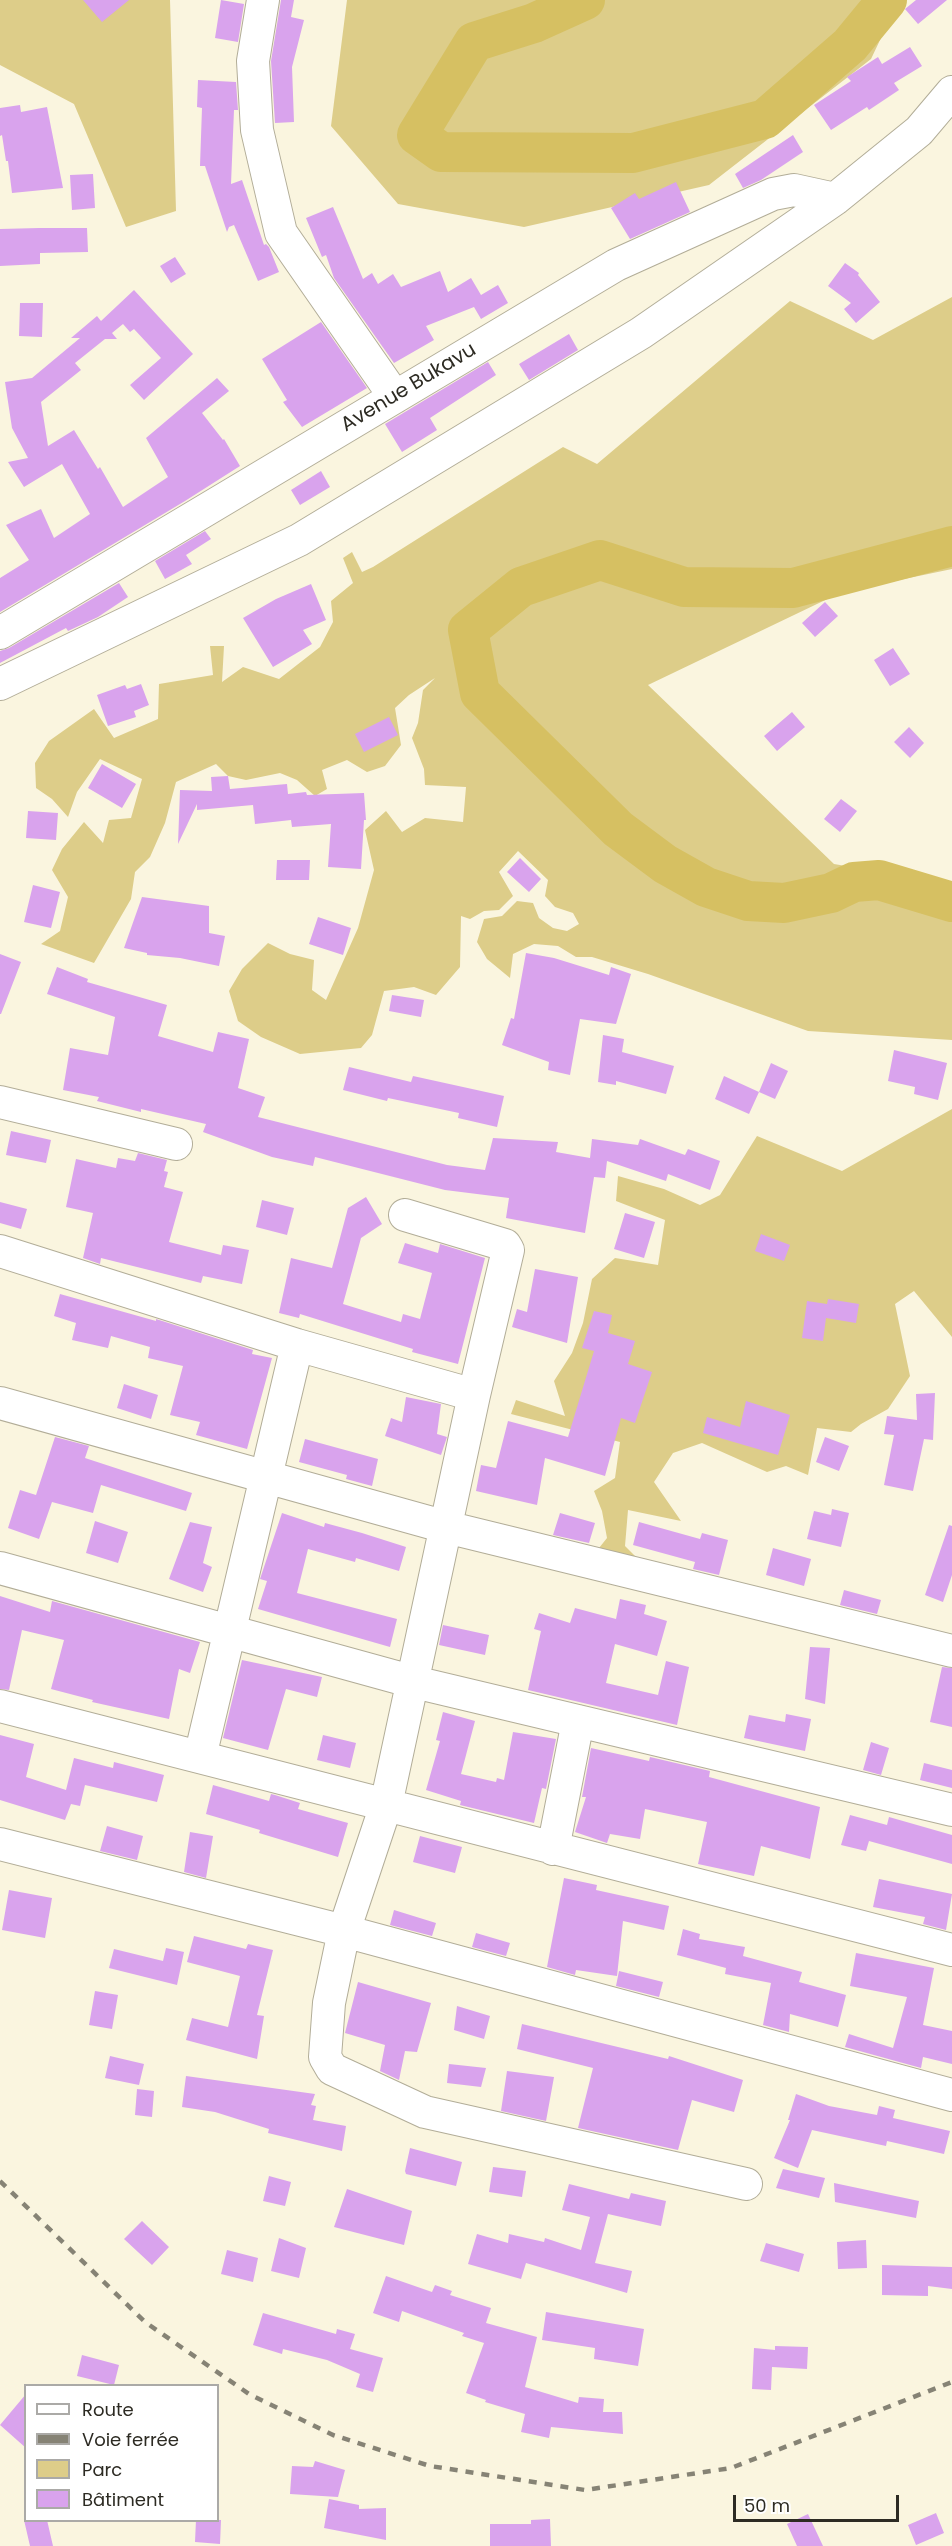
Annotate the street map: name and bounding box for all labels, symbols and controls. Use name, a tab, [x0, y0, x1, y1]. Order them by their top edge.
street label: Avenue Bukavu	[337, 338, 481, 438]
legend	[24, 2384, 219, 2522]
text: Route	[82, 2397, 134, 2422]
text: Voie ferrée	[82, 2427, 179, 2452]
text: Parc	[82, 2457, 122, 2482]
scale bar	[736, 2483, 902, 2521]
text: Bâtiment	[82, 2487, 164, 2512]
text: 50 m	[744, 2493, 790, 2518]

